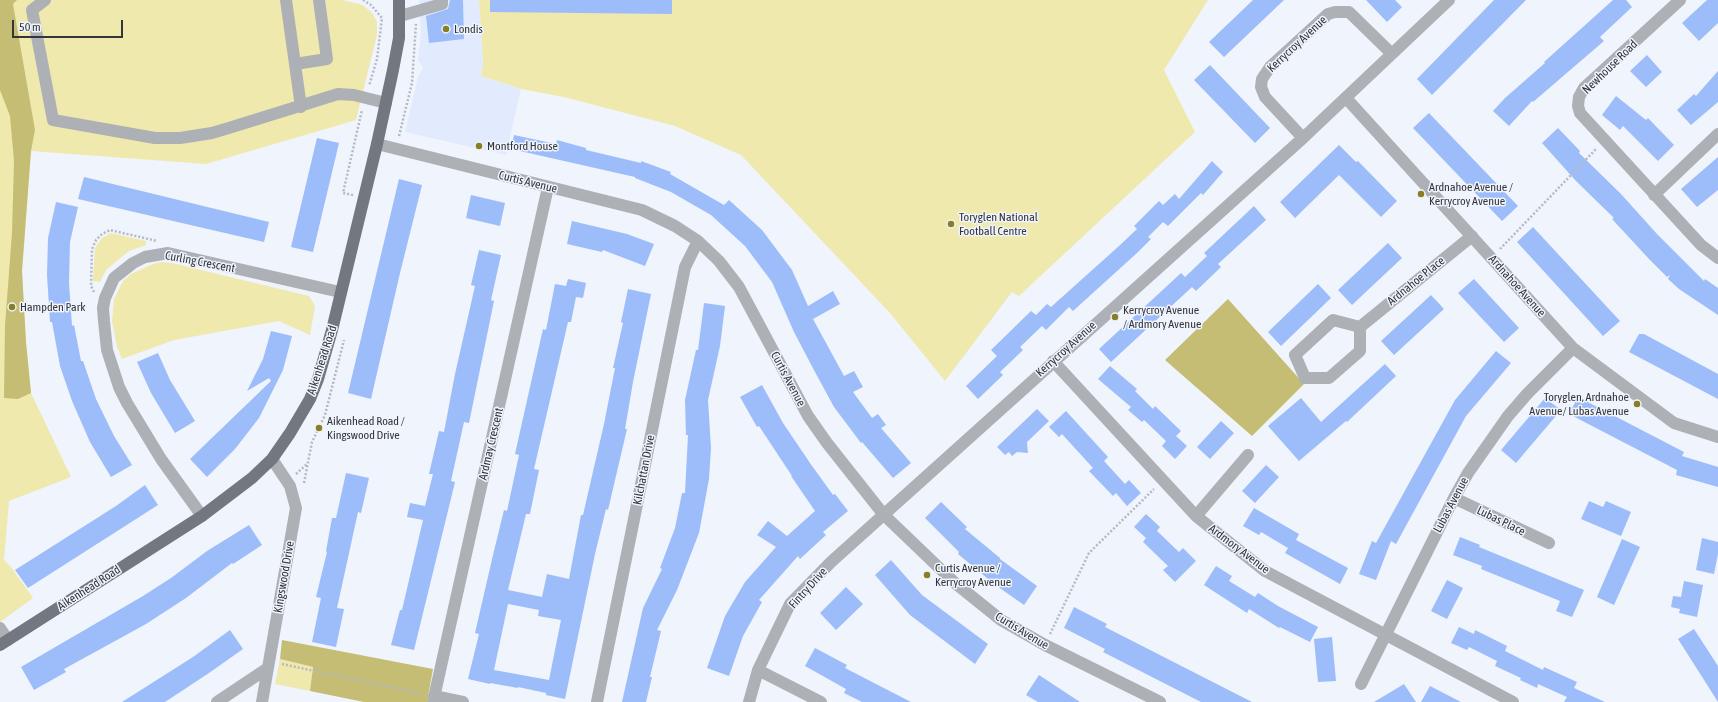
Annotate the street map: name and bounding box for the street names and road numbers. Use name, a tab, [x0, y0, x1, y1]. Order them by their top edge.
street label: Kerrycroy Avenue	[1264, 13, 1330, 75]
street label: Newhouse Road	[1579, 37, 1641, 97]
street label: Curtis Avenue	[497, 168, 559, 196]
street label: Curling Crescent	[164, 248, 236, 276]
street label: Ardnahoe Avenue	[1485, 252, 1549, 320]
street label: Ardnahoe Place	[1384, 254, 1448, 308]
street label: Kerrycroy Avenue	[1033, 318, 1099, 380]
street label: Aikenhead Road	[304, 324, 340, 396]
street label: Curtis Avenue	[768, 349, 808, 409]
street label: Ardmay Crescent	[476, 406, 506, 482]
street label: Kilchattan Drive	[630, 434, 658, 506]
street label: Lubas Avenue	[1430, 475, 1472, 535]
street label: Lubas Place	[1474, 503, 1528, 539]
street label: Ardmory Avenue	[1206, 521, 1272, 577]
street label: Kingswood Drive	[271, 540, 297, 614]
street label: Aikenhead Road	[55, 562, 123, 614]
street label: Fintry Drive	[786, 564, 830, 612]
street label: Curtis Avenue	[993, 609, 1051, 653]

